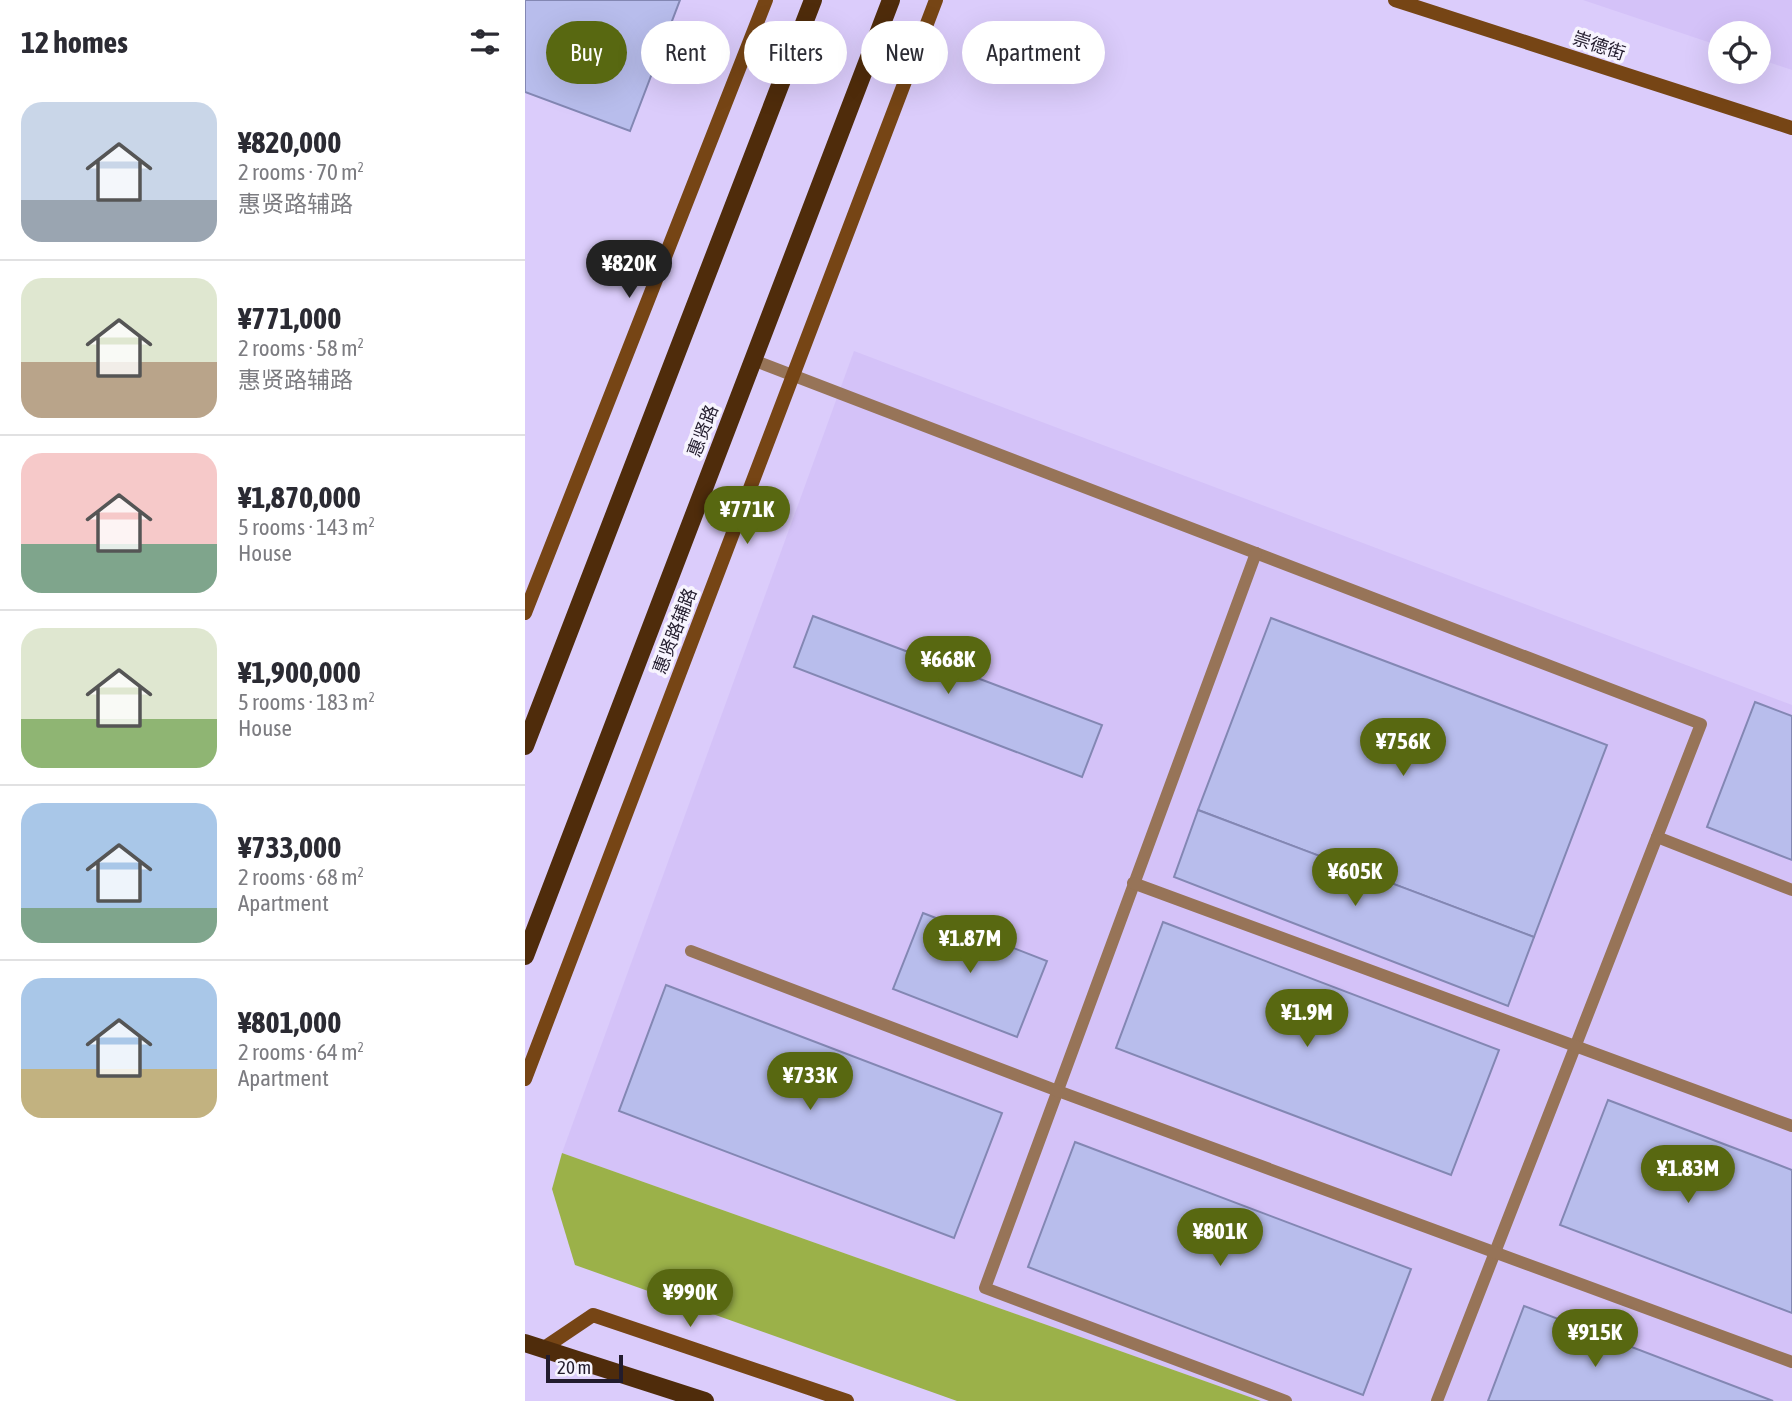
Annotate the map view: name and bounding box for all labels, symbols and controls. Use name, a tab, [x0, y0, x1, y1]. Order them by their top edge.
chip: Buy	[546, 21, 627, 84]
chip: Rent	[641, 21, 730, 84]
chip: Filters	[744, 21, 847, 84]
chip: New	[861, 21, 948, 84]
chip: Apartment	[962, 21, 1105, 84]
map controls	[1708, 21, 1771, 84]
button: locate	[1708, 21, 1771, 84]
icon: filters	[466, 23, 504, 61]
text: 12 homes	[21, 25, 128, 59]
street label: 崇德街	[1570, 27, 1628, 64]
text: ¥820,000	[238, 125, 341, 159]
icon: home	[77, 130, 161, 214]
text: 2 rooms · 70 m²	[238, 159, 364, 185]
text: 惠贤路辅路	[238, 191, 353, 217]
pin: ¥820K	[580, 240, 678, 300]
text: ¥820K	[602, 250, 656, 276]
text: ¥771,000	[238, 301, 341, 335]
icon: home	[77, 306, 161, 390]
text: 2 rooms · 58 m²	[238, 335, 364, 361]
text: 惠贤路辅路	[238, 367, 353, 393]
street label: 惠贤路	[683, 402, 722, 460]
text: ¥1,870,000	[238, 480, 361, 514]
icon: home	[77, 481, 161, 565]
pin: ¥771K	[698, 486, 796, 546]
text: ¥771K	[720, 496, 774, 522]
text: 5 rooms · 143 m²	[238, 514, 375, 540]
text: House	[238, 540, 292, 566]
street label: 惠贤路辅路	[649, 585, 700, 677]
pin: ¥668K	[899, 636, 997, 696]
text: ¥668K	[921, 646, 975, 672]
text: ¥1,900,000	[238, 655, 361, 689]
icon: home	[77, 656, 161, 740]
text: 5 rooms · 183 m²	[238, 689, 375, 715]
text: House	[238, 715, 292, 741]
pin: ¥756K	[1354, 718, 1452, 778]
text: ¥756K	[1376, 728, 1430, 754]
text: ¥733,000	[238, 830, 341, 864]
icon: home	[77, 831, 161, 915]
pin: ¥605K	[1306, 848, 1404, 908]
text: ¥605K	[1328, 858, 1382, 884]
text: 2 rooms · 68 m²	[238, 864, 364, 890]
text: Apartment	[238, 890, 329, 916]
pin: ¥1.87M	[913, 916, 1027, 975]
text: ¥1.87M	[939, 925, 1001, 951]
pin: ¥1.9M	[1258, 990, 1356, 1049]
text: ¥1.9M	[1281, 999, 1333, 1025]
text: ¥801,000	[238, 1005, 341, 1039]
icon: home	[77, 1006, 161, 1090]
text: 2 rooms · 64 m²	[238, 1039, 364, 1065]
pin: ¥733K	[761, 1052, 859, 1112]
text: ¥733K	[783, 1062, 837, 1088]
text: Apartment	[238, 1065, 329, 1091]
pin: ¥1.83M	[1631, 1146, 1745, 1205]
text: ¥1.83M	[1657, 1155, 1719, 1181]
pin: ¥801K	[1171, 1208, 1269, 1268]
text: ¥801K	[1193, 1218, 1247, 1244]
pin: ¥990K	[641, 1270, 739, 1329]
text: ¥990K	[663, 1279, 717, 1305]
pin: ¥915K	[1546, 1310, 1644, 1369]
text: ¥915K	[1568, 1319, 1622, 1345]
scale bar	[546, 1352, 623, 1384]
text: 20 m	[557, 1356, 591, 1378]

